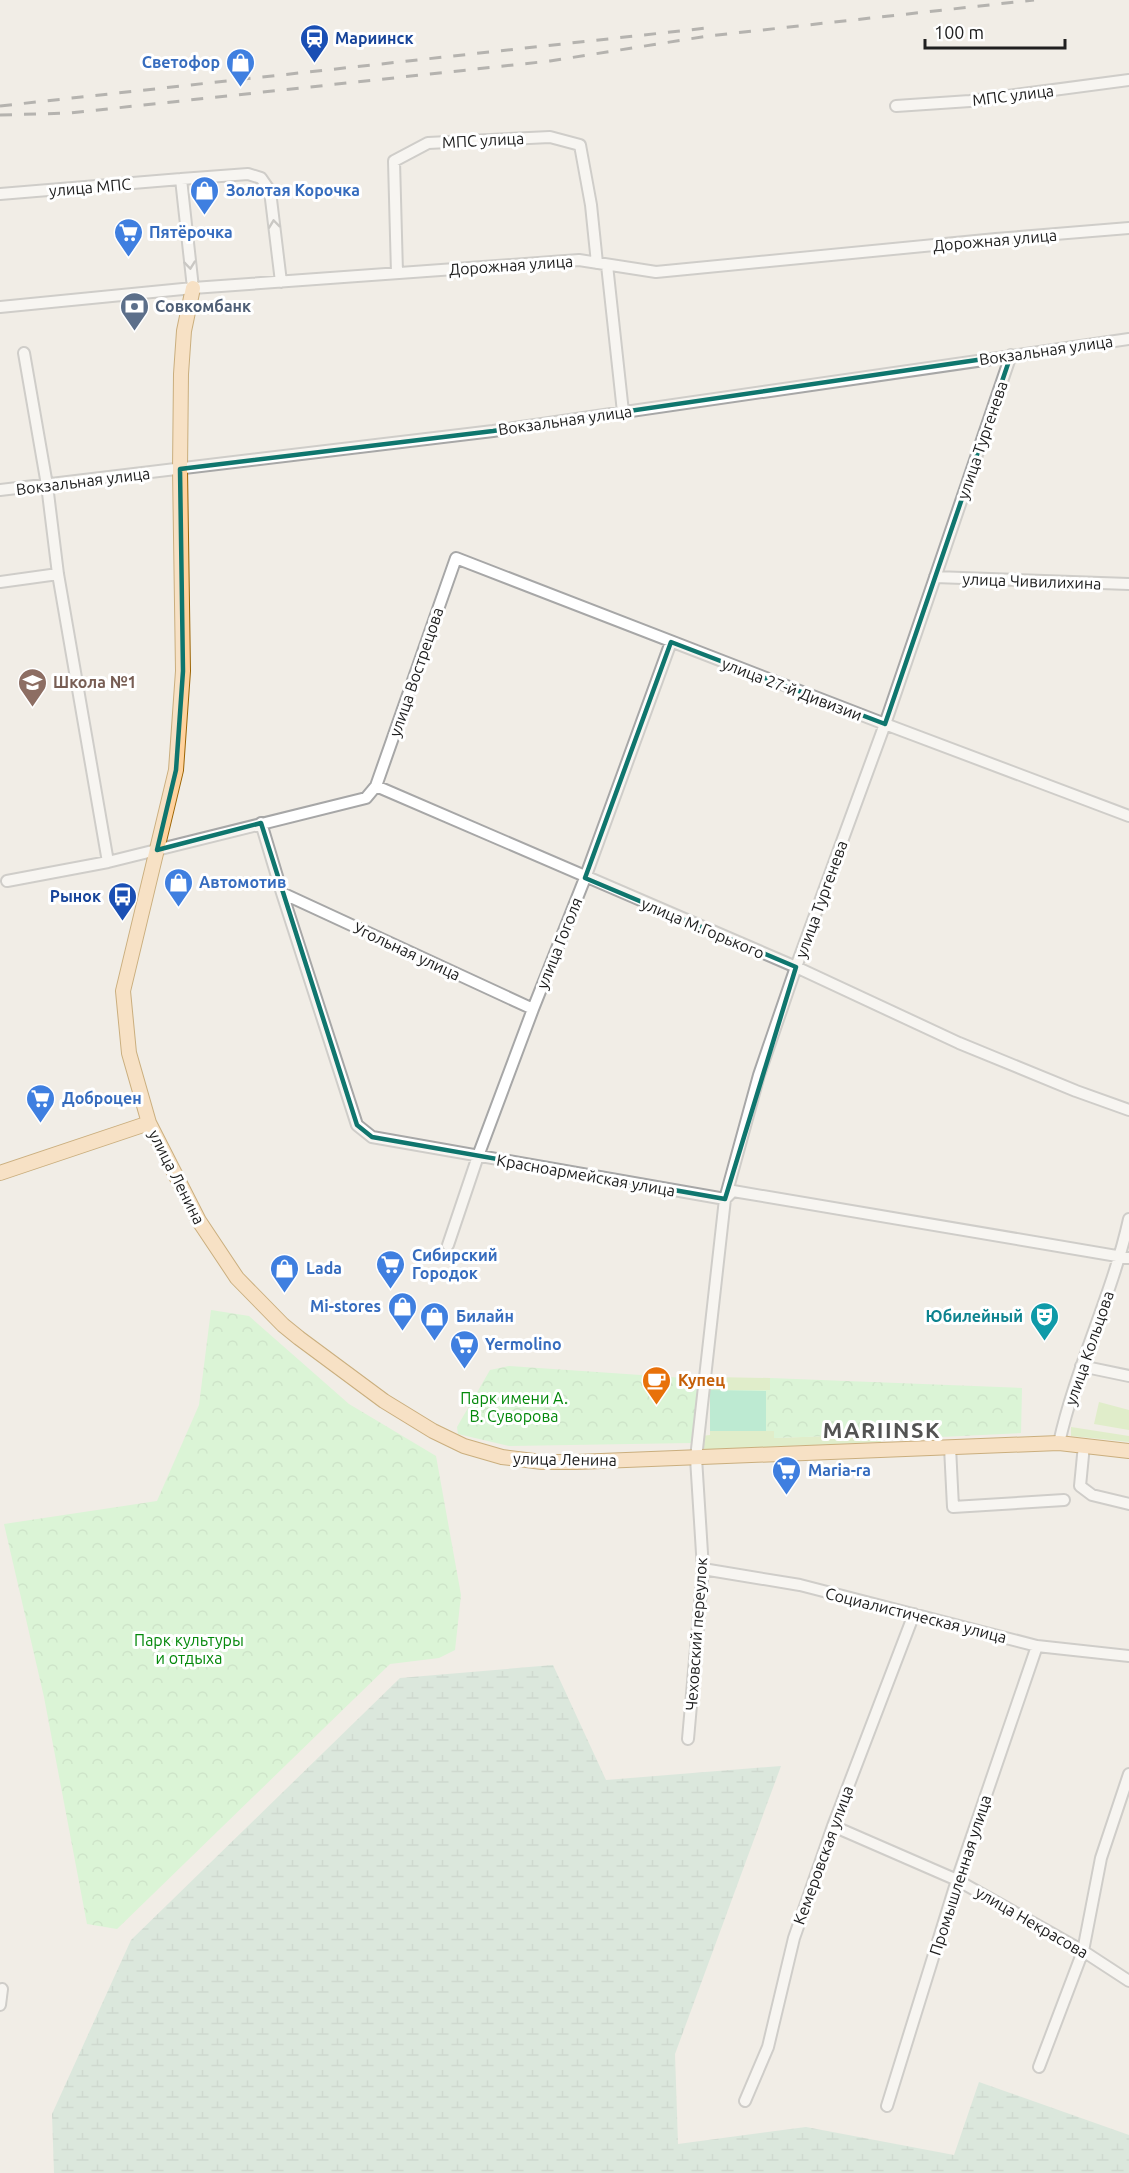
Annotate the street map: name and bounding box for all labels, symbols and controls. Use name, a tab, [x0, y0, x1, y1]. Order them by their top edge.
scale bar	[925, 12, 1064, 50]
station icon: Мариинск	[298, 22, 330, 64]
text: 100 m	[934, 22, 984, 42]
place label: Мариинск	[335, 29, 414, 47]
shop icon: Светофор	[225, 46, 257, 88]
place label: Светофор	[142, 53, 220, 71]
street label: МПС улица	[971, 81, 1055, 109]
street label: МПС улица	[441, 129, 525, 151]
street label: улица МПС	[48, 174, 132, 200]
shop icon: Золотая Корочка	[189, 174, 221, 216]
place label: Золотая Корочка	[226, 181, 360, 199]
supermarket icon: Пятёрочка	[112, 216, 144, 258]
one-way arrow	[268, 219, 281, 228]
place label: Пятёрочка	[149, 223, 233, 241]
street label: Дорожная улица	[932, 226, 1058, 254]
street label: Дорожная улица	[448, 252, 574, 278]
one-way arrow	[183, 260, 196, 269]
bank icon: Совкомбанк	[118, 290, 150, 332]
place label: Совкомбанк	[155, 297, 251, 315]
street label: Вокзальная улица	[978, 332, 1114, 368]
street label: улица Тургенева	[953, 379, 1011, 501]
street label: Вокзальная улица	[497, 402, 633, 438]
street label: Вокзальная улица	[15, 464, 151, 498]
street label: улица Чивилихина	[962, 570, 1102, 592]
street label: улица Вострецова	[385, 605, 447, 739]
street label: улица 27-й Дивизии	[719, 654, 865, 724]
school or university icon: Школа №1	[16, 666, 48, 708]
place label: Школа №1	[53, 673, 137, 691]
street label: улица Тургенева	[791, 838, 851, 960]
shop icon: Автомотив	[162, 866, 194, 908]
place label: Автомотив	[199, 873, 286, 891]
bus stop icon: Рынок	[106, 880, 138, 922]
place label: Рынок	[50, 887, 101, 905]
street label: улица М.Горького	[639, 894, 767, 962]
street label: улица Гоголя	[532, 895, 586, 991]
street label: Угольная улица	[351, 918, 463, 984]
supermarket icon: Доброцен	[25, 1082, 57, 1124]
place label: Доброцен	[62, 1089, 142, 1107]
street label: улица Ленина	[145, 1127, 209, 1227]
street label: Красноармейская улица	[495, 1150, 677, 1200]
place label: Сибирский Городок	[412, 1246, 497, 1282]
supermarket icon: Сибирский Городок	[375, 1248, 407, 1290]
shop icon: Lada	[269, 1252, 301, 1294]
place label: Lada	[306, 1259, 342, 1277]
street label: улица Кольцова	[1061, 1288, 1117, 1408]
shop icon: Mi-stores	[386, 1290, 418, 1332]
place label: Mi-stores	[310, 1297, 381, 1315]
shop icon: Билайн	[419, 1300, 451, 1342]
theatre icon: Юбилейный	[1028, 1300, 1060, 1342]
place label: Билайн	[456, 1307, 514, 1325]
place label: Юбилейный	[926, 1307, 1023, 1325]
supermarket icon: Yermolino	[448, 1328, 480, 1370]
place label: Yermolino	[485, 1335, 562, 1353]
cafe icon: Купец	[641, 1364, 673, 1406]
place label: Купец	[678, 1371, 725, 1389]
park label: Парк имени А. В. Суворова	[460, 1389, 568, 1425]
district label: MARIINSK	[823, 1417, 941, 1442]
street label: улица Ленина	[513, 1449, 617, 1469]
supermarket icon: Maria-ra	[771, 1454, 803, 1496]
place label: Maria-ra	[808, 1461, 871, 1479]
street label: Чеховский переулок	[682, 1557, 710, 1711]
street label: Социалистическая улица	[823, 1584, 1009, 1646]
park label: Парк культуры и отдыха	[134, 1631, 244, 1667]
street label: Кемеровская улица	[790, 1783, 856, 1927]
street label: Промышленная улица	[926, 1793, 994, 1957]
street label: улица Некрасова	[972, 1882, 1092, 1962]

